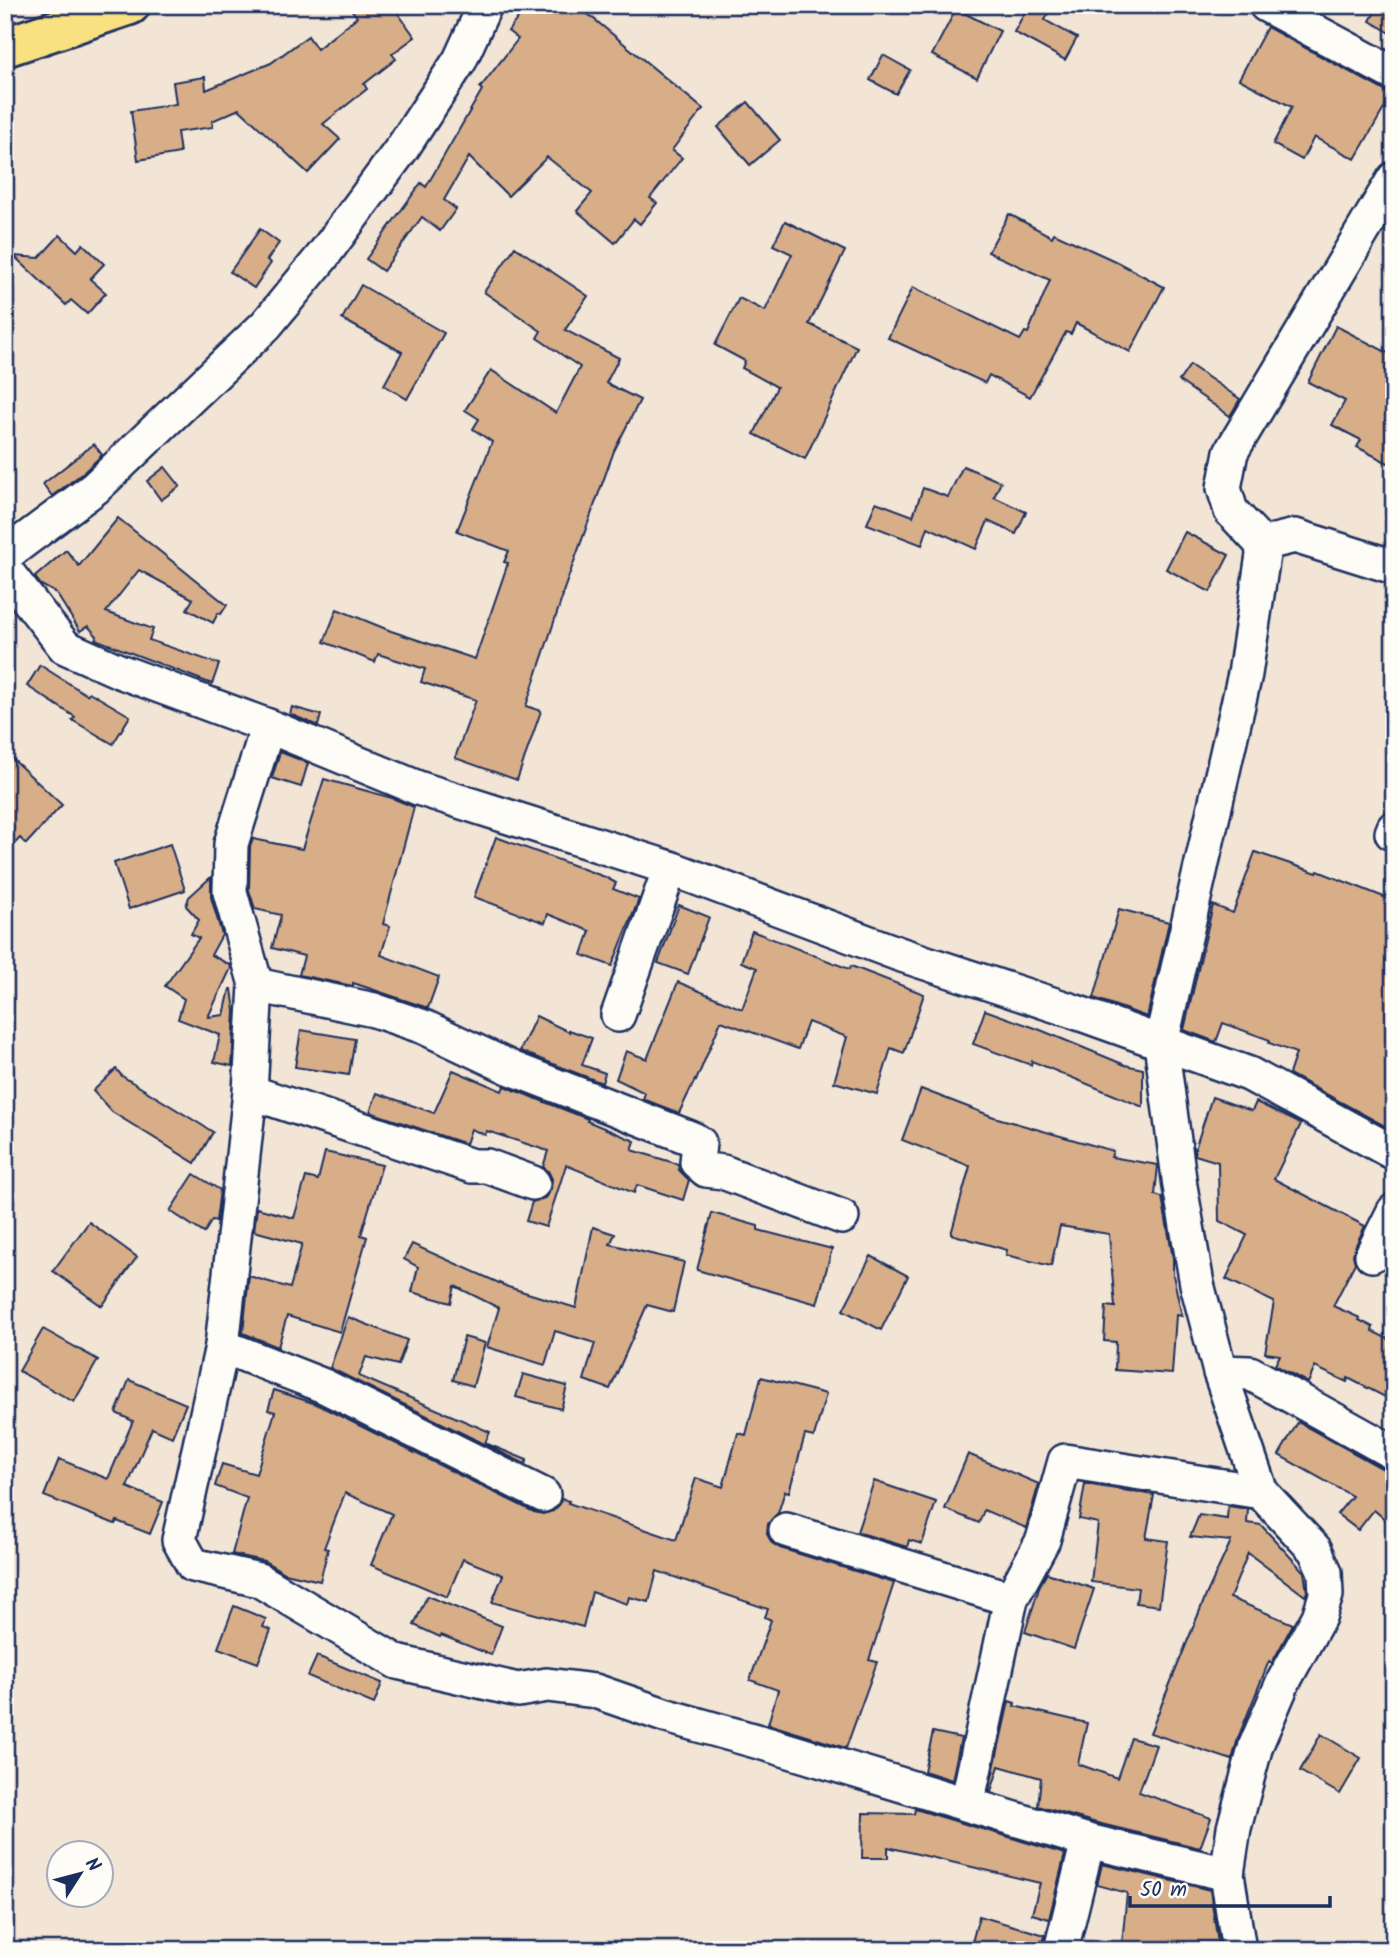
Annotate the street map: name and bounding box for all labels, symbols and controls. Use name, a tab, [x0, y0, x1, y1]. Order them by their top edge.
north arrow	[46, 1840, 116, 1910]
text: N	[76, 1852, 108, 1879]
scale bar	[1130, 1864, 1329, 1908]
text: 50 m	[1140, 1874, 1187, 1907]

